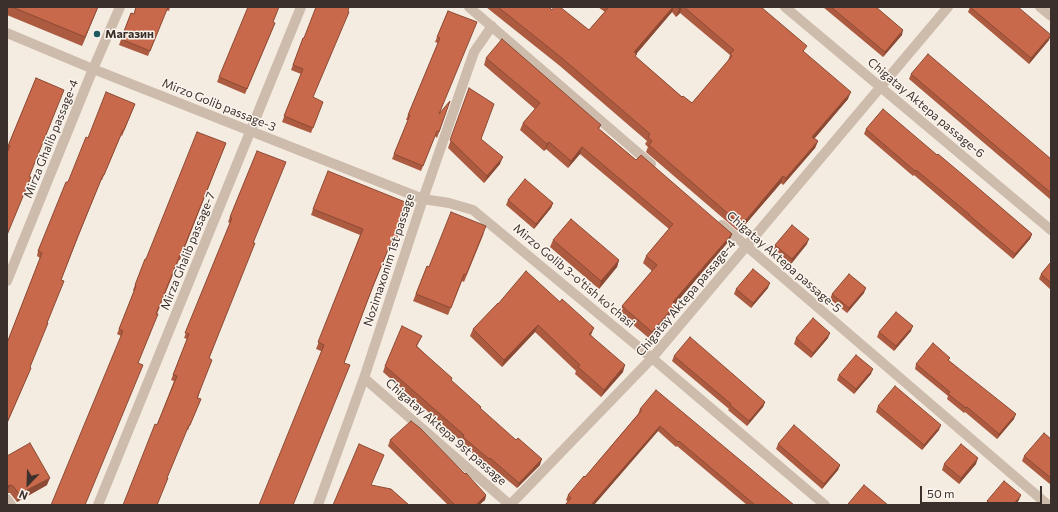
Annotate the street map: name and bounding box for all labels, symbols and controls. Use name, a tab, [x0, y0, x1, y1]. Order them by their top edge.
place label: Магазин	[105, 27, 154, 41]
marker: Магазин	[92, 29, 102, 39]
street label: Chigatay Aktepa passage-6	[865, 55, 987, 161]
street label: Mirzo Golib passage-3	[160, 76, 278, 134]
street label: Mirza Ghalib passage-4	[21, 77, 81, 201]
street label: Mirza Ghalib passage-7	[158, 190, 218, 312]
street label: Nozimaxonim 1st passage	[361, 192, 417, 328]
street label: Chigatay Aktepa passage-5	[724, 208, 844, 316]
street label: Mirzo Golib 3-o'tish ko'chasi	[510, 221, 638, 331]
street label: Chigatay Aktepa passage-4	[633, 237, 739, 359]
street label: Chigatay Aktepa 9st passage	[383, 376, 509, 488]
north arrow	[8, 464, 48, 504]
scale bar	[922, 478, 1044, 504]
text: 50 m	[927, 486, 955, 500]
text: N	[17, 488, 29, 503]

